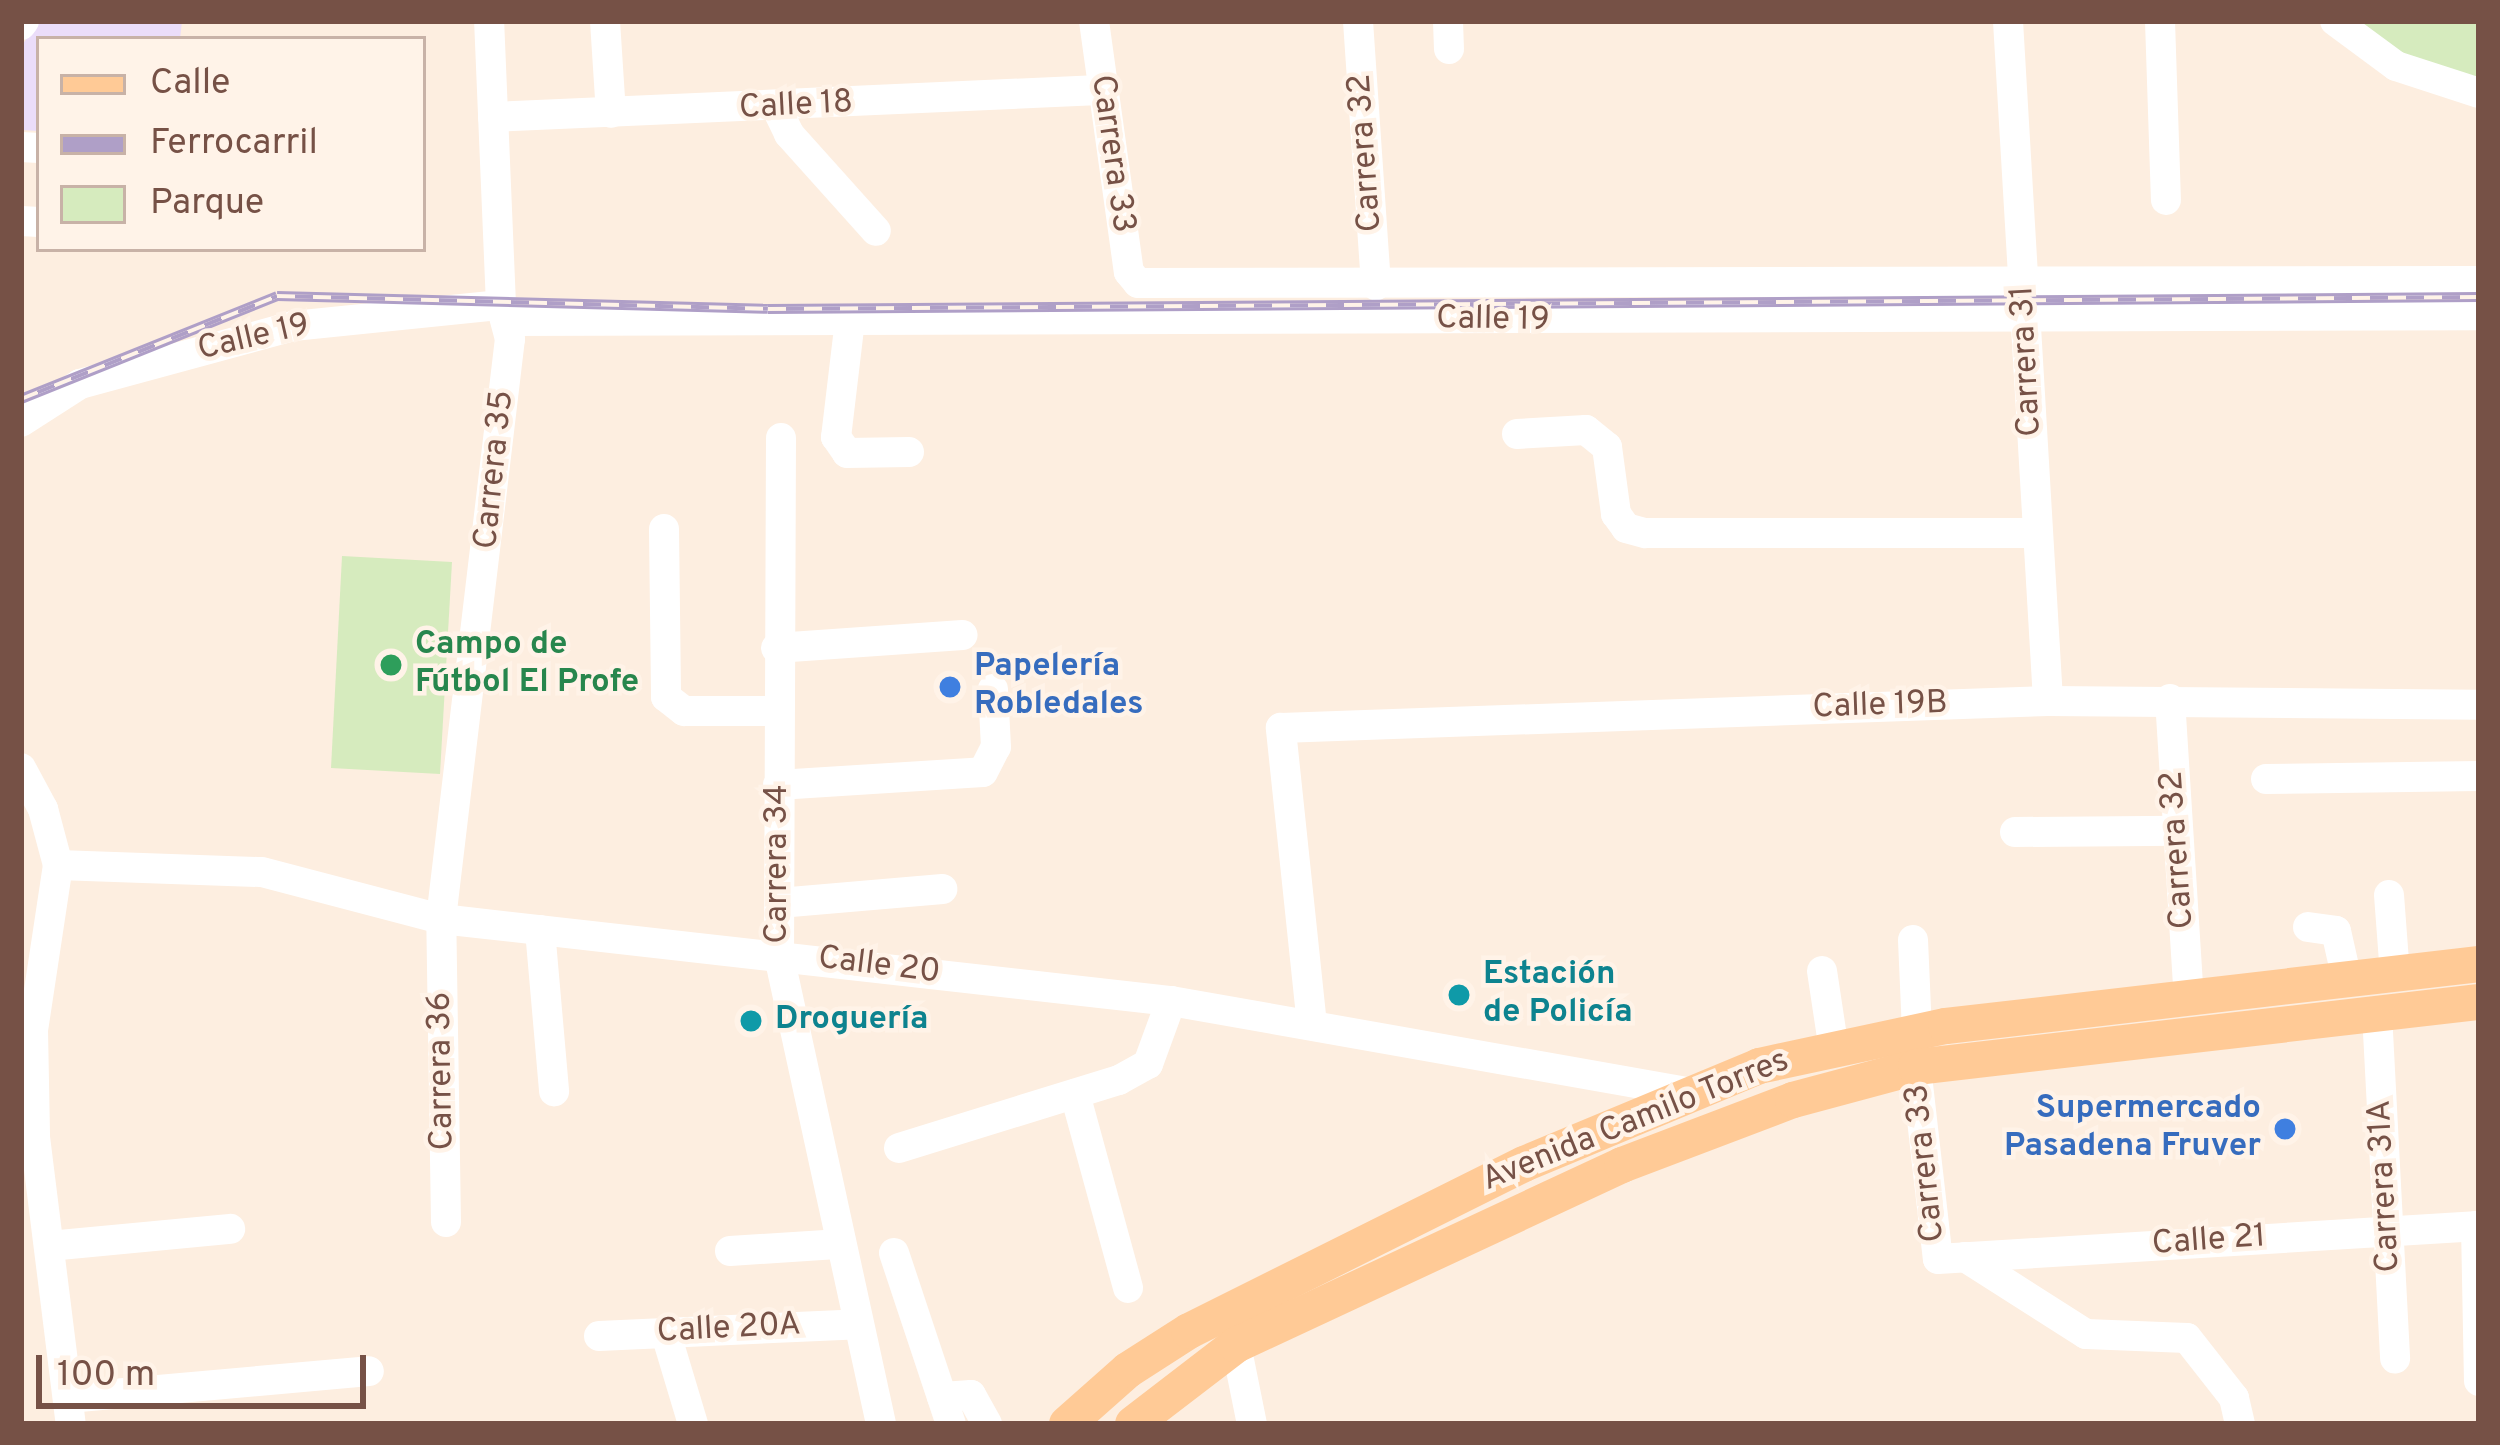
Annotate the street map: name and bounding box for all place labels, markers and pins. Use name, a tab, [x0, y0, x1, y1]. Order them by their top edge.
place label: Campo de Fútbol El Profe	[415, 626, 639, 704]
place label: Papelería Robledales	[974, 648, 1143, 726]
marker: Campo de Fútbol El Profe	[378, 652, 404, 678]
marker: Papelería Robledales	[937, 674, 963, 700]
place label: Estación de Policía	[1483, 956, 1633, 1034]
marker: Estación de Policía	[1446, 982, 1472, 1008]
place label: Droguería	[775, 1001, 928, 1041]
marker: Droguería	[738, 1008, 764, 1034]
place label: Supermercado Pasadena Fruver	[2004, 1090, 2261, 1168]
marker: Supermercado Pasadena Fruver	[2272, 1116, 2298, 1142]

